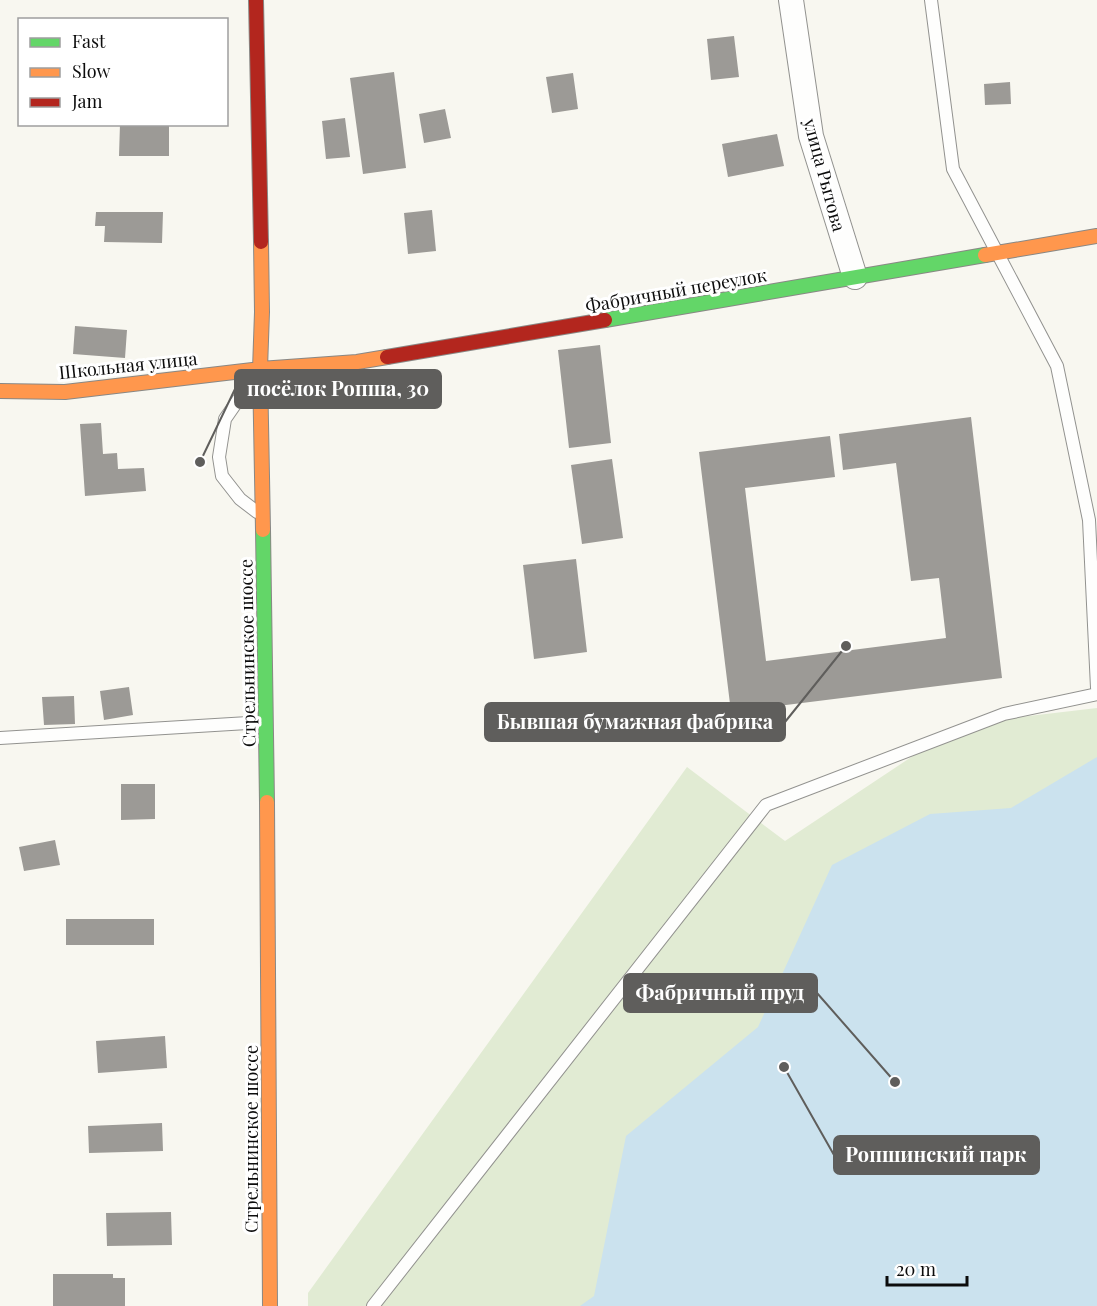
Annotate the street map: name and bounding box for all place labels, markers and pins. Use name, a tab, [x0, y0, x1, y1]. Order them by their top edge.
callout: посёлок Ропша, 30	[235, 370, 441, 408]
callout: Бывшая бумажная фабрика	[485, 703, 785, 741]
callout: Фабричный пруд	[624, 974, 817, 1012]
callout: Ропшинский парк	[834, 1136, 1039, 1174]

